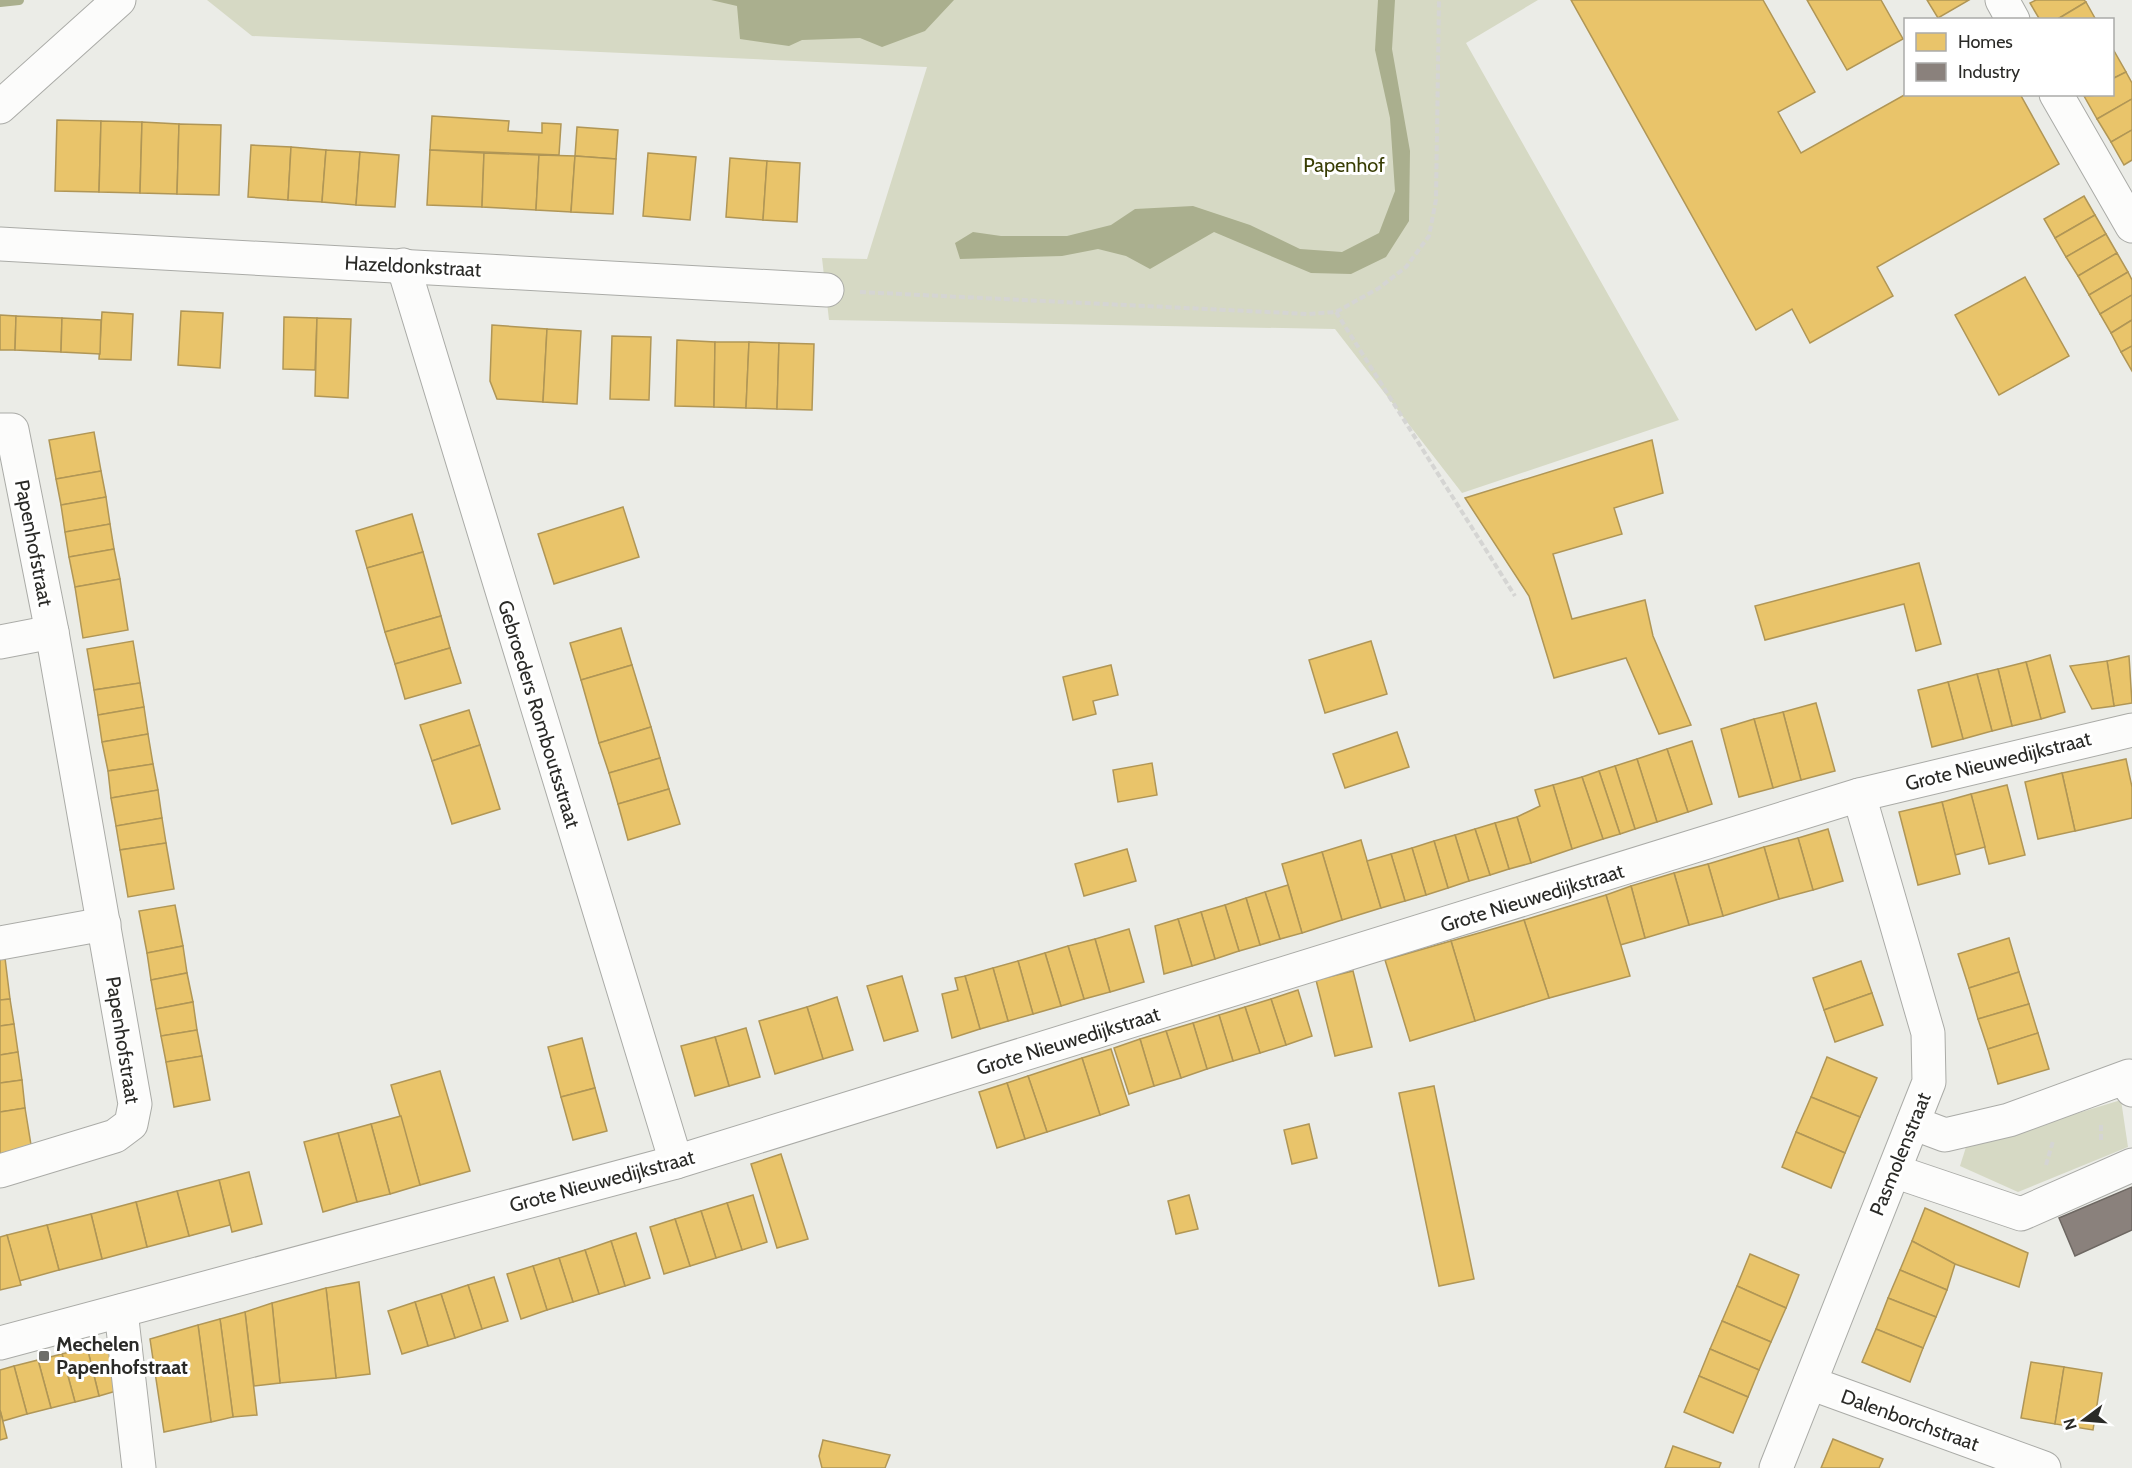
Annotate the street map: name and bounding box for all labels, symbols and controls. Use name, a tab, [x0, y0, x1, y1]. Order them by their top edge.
legend	[1904, 18, 2114, 96]
text: Homes	[1958, 31, 2013, 53]
text: Industry	[1958, 61, 2020, 83]
park label: Papenhof	[1303, 153, 1385, 177]
street label: Hazeldonkstraat	[344, 250, 482, 282]
street label: Papenhofstraat	[10, 478, 58, 609]
street label: Gebroeders Romboutsstraat	[493, 597, 585, 831]
street label: Grote Nieuwedijkstraat	[1903, 726, 2094, 796]
street label: Grote Nieuwedijkstraat	[1437, 859, 1627, 937]
street label: Papenhofstraat	[101, 975, 145, 1106]
street label: Grote Nieuwedijkstraat	[973, 1002, 1163, 1080]
street label: Pasmolenstraat	[1864, 1089, 1936, 1219]
street label: Grote Nieuwedijkstraat	[507, 1145, 697, 1217]
place label: Mechelen Papenhofstraat	[56, 1332, 188, 1379]
marker: Mechelen Papenhofstraat	[37, 1349, 51, 1363]
street label: Dalenborchstraat	[1838, 1384, 1982, 1456]
north arrow	[2054, 1390, 2114, 1450]
text: N	[2059, 1416, 2081, 1432]

